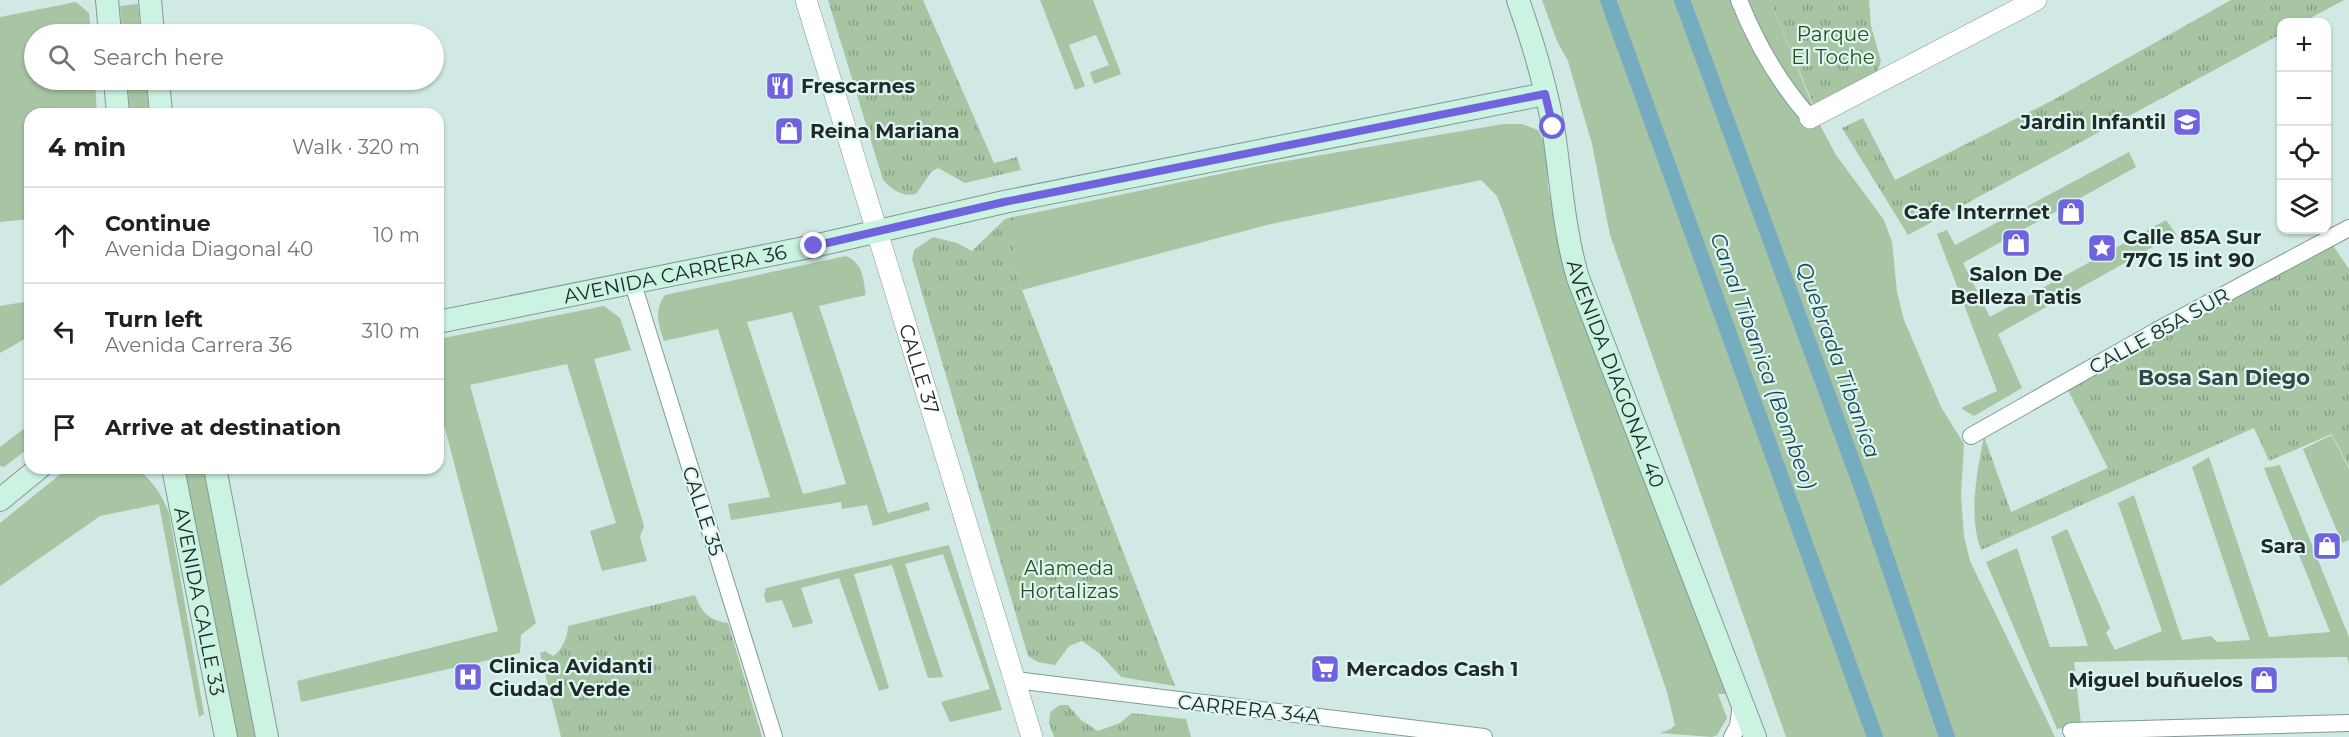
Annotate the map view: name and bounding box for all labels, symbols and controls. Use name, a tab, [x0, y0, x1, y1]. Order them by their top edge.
map controls	[2277, 18, 2331, 234]
button: +	[2277, 18, 2331, 72]
park label: Parque El Toche	[1791, 22, 1875, 69]
search box	[24, 24, 444, 90]
icon: search	[45, 41, 78, 74]
text: Search here	[93, 44, 224, 71]
restaurant icon: Frescarnes	[764, 70, 796, 102]
button: −	[2277, 72, 2331, 126]
place label: Frescarnes	[801, 74, 915, 98]
school or university icon: Jardin Infantil	[2171, 106, 2203, 138]
place label: Jardin Infantil	[2019, 110, 2166, 134]
route start	[1539, 113, 1565, 139]
shop icon: Reina Mariana	[773, 115, 805, 147]
place label: Reina Mariana	[810, 119, 960, 143]
button: locate	[2277, 126, 2331, 180]
text: 4 min	[48, 131, 126, 163]
text: Walk · 320 m	[292, 135, 420, 159]
button: layers	[2277, 180, 2331, 234]
shop icon: Cafe Interrnet	[2055, 196, 2087, 228]
place label: Cafe Interrnet	[1904, 200, 2050, 224]
text: Continue	[105, 210, 211, 237]
icon: ahead	[48, 219, 81, 252]
text: 10 m	[373, 223, 420, 247]
place label: Calle 85A Sur 77G 15 int 90	[2123, 225, 2262, 272]
shop icon: Salon De Belleza Tatis	[2000, 227, 2032, 259]
water label: Canal Tibanica (Bombeo)	[1705, 229, 1822, 493]
route end	[800, 232, 826, 258]
place icon: Calle 85A Sur 77G 15 int 90	[2086, 232, 2118, 264]
text: Avenida Diagonal 40	[105, 237, 313, 261]
street label: AVENIDA CARRERA 36	[562, 240, 789, 308]
street label: AVENIDA DIAGONAL 40	[1562, 257, 1670, 491]
water label: Quebrada Tibaníca	[1791, 258, 1886, 461]
place label: Salon De Belleza Tatis	[1951, 262, 2082, 309]
street label: CALLE 85A SUR	[2085, 283, 2233, 379]
text: Turn left	[105, 306, 203, 333]
icon: left	[48, 315, 81, 348]
text: 310 m	[362, 319, 420, 343]
street label: CALLE 37	[894, 321, 944, 417]
text: Avenida Carrera 36	[105, 333, 292, 357]
district label: Bosa San Diego	[2138, 365, 2310, 390]
icon: arrive	[48, 411, 81, 444]
text: Arrive at destination	[105, 414, 341, 441]
street label: CALLE 35	[677, 463, 729, 559]
street label: AVENIDA CALLE 33	[169, 505, 230, 698]
shop icon: Sara	[2311, 530, 2343, 562]
place label: Sara	[2261, 534, 2306, 558]
park label: Alameda Hortalizas	[1019, 556, 1119, 603]
supermarket icon: Mercados Cash 1	[1309, 653, 1341, 685]
place label: Clinica Avidanti Ciudad Verde	[489, 654, 653, 701]
place label: Mercados Cash 1	[1346, 657, 1518, 681]
hospital icon: Clinica Avidanti Ciudad Verde	[452, 661, 484, 693]
shop icon: Miguel buñuelos	[2248, 664, 2280, 696]
place label: Miguel buñuelos	[2068, 668, 2243, 692]
street label: CARRERA 34A	[1176, 690, 1322, 728]

